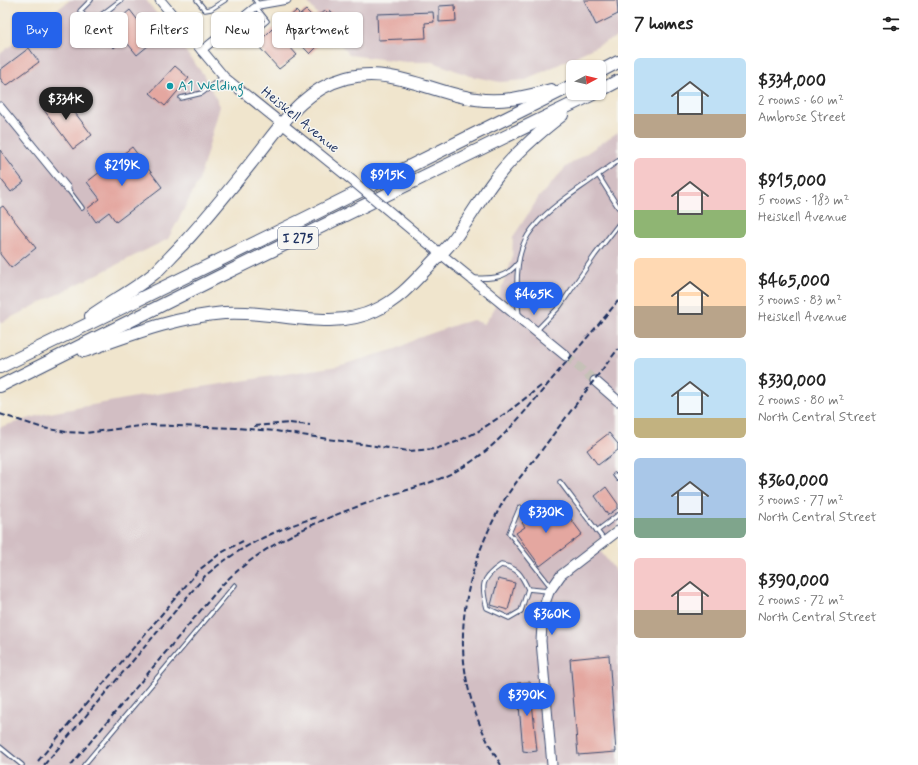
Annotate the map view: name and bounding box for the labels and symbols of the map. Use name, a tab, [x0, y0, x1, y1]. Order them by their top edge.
north arrow	[566, 60, 606, 100]
place label: A1 Welding	[178, 77, 244, 97]
marker: A1 Welding	[165, 81, 175, 91]
street label: Heiskell Avenue	[257, 83, 343, 157]
pin: $334K	[38, 87, 94, 121]
pin: $219K	[94, 153, 150, 187]
pin: $915K	[360, 163, 416, 197]
road number: I 275	[278, 227, 318, 249]
pin: $465K	[506, 282, 562, 316]
pin: $330K	[518, 500, 574, 534]
pin: $360K	[524, 602, 580, 636]
pin: $390K	[499, 683, 555, 717]

